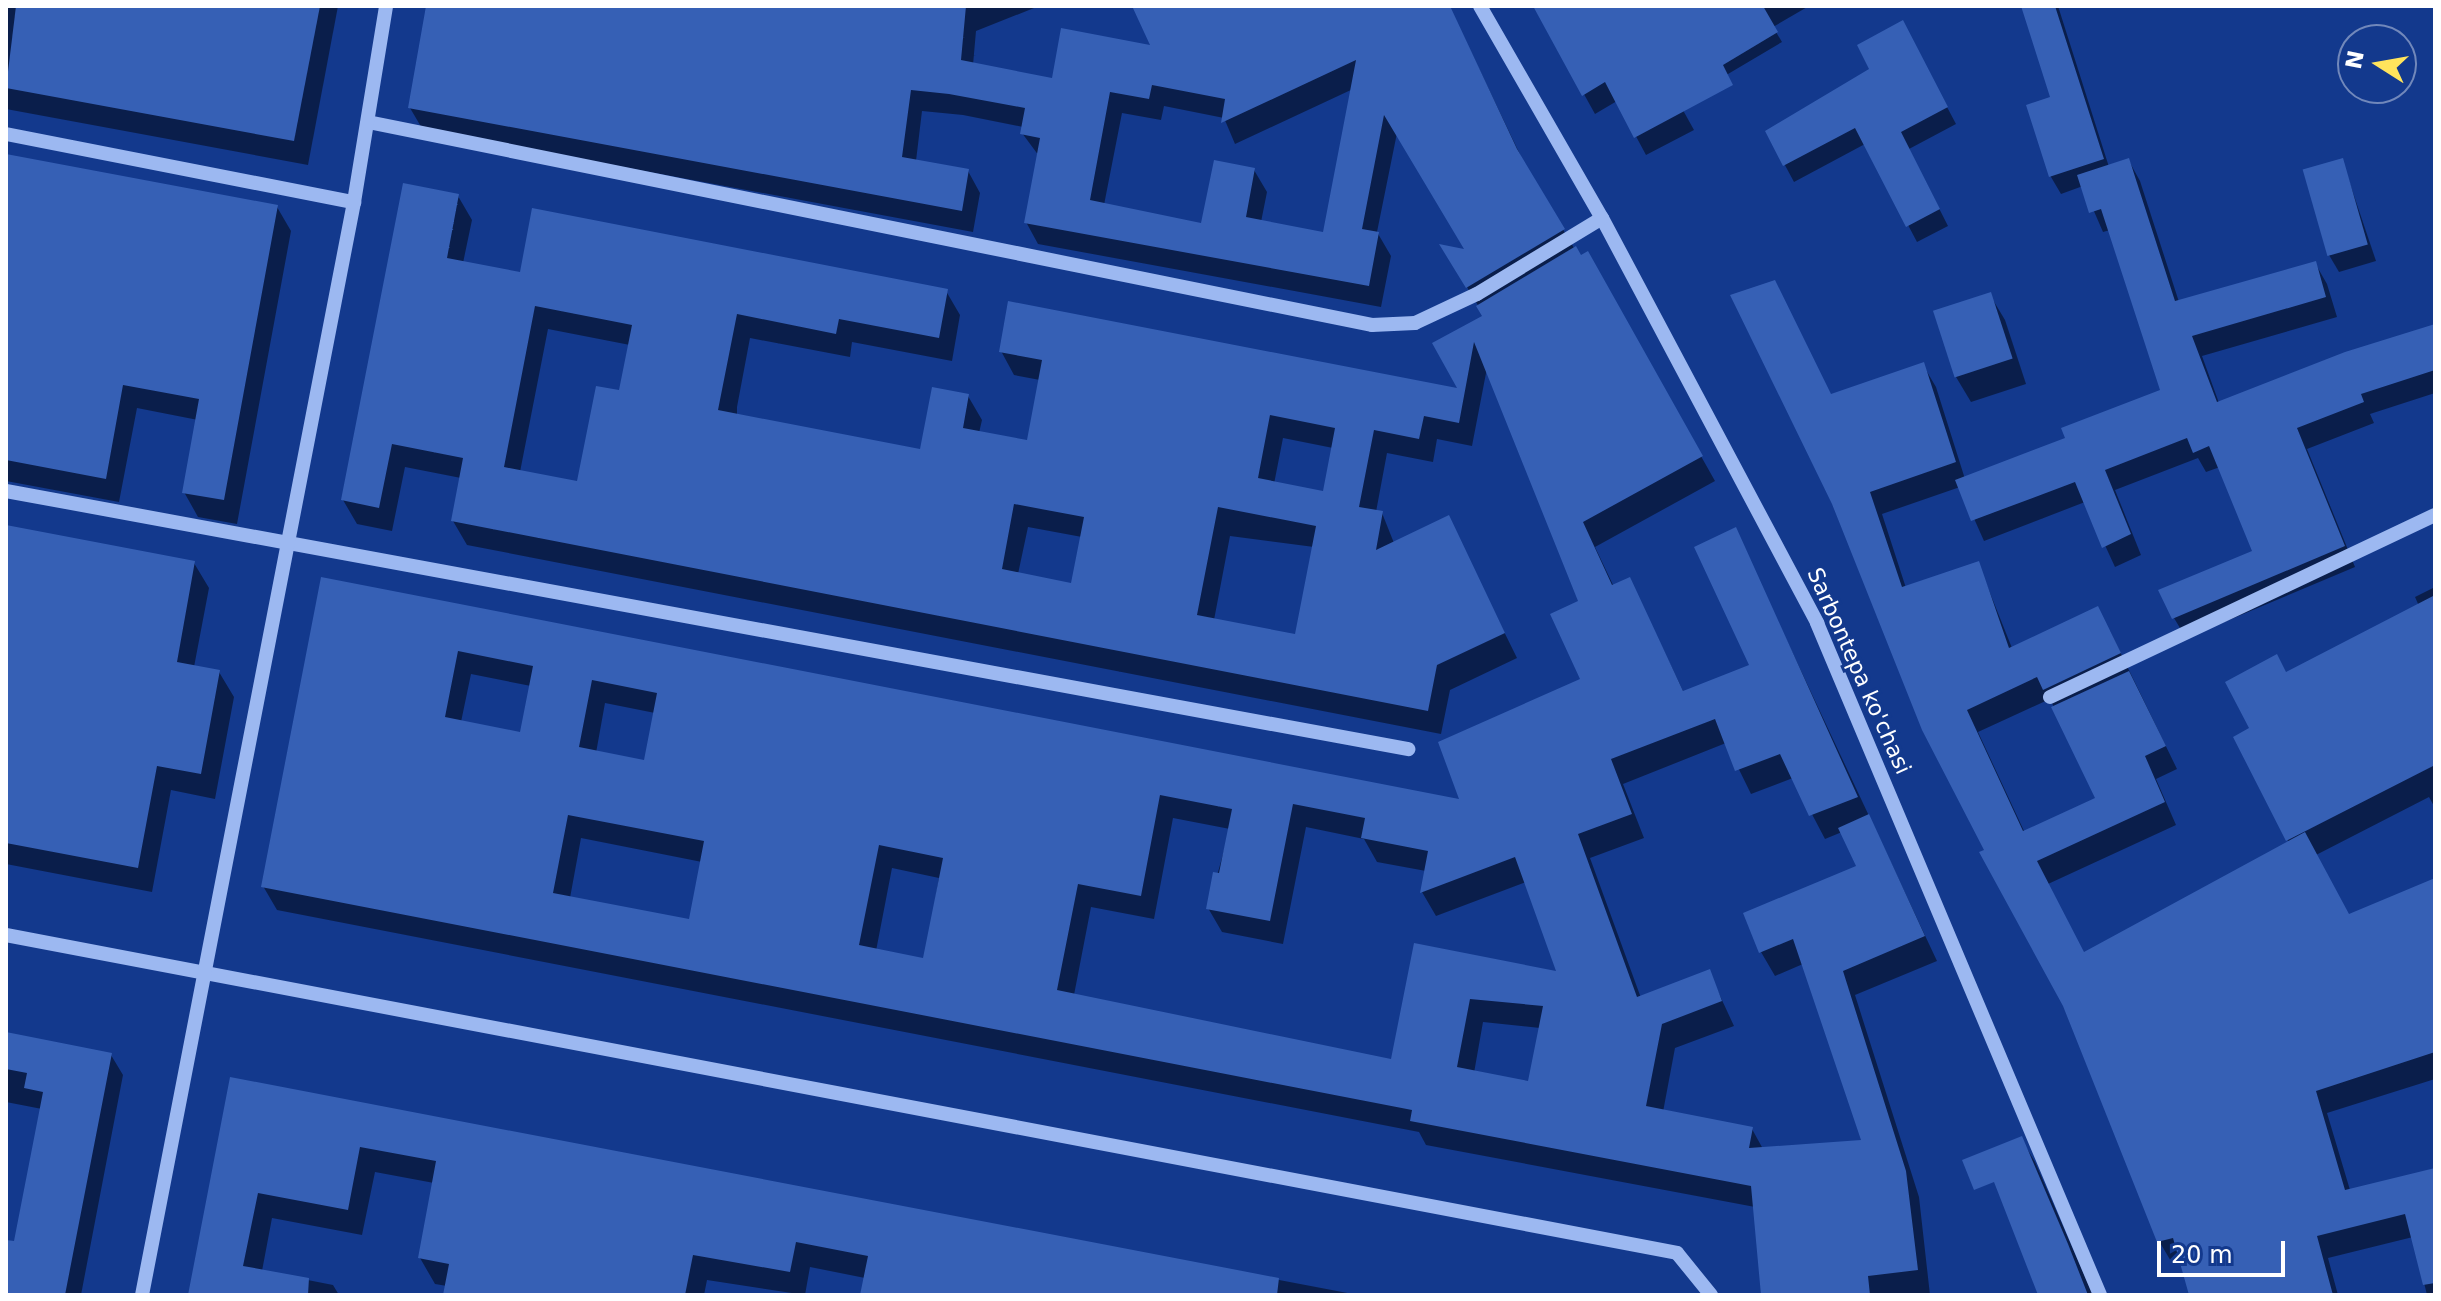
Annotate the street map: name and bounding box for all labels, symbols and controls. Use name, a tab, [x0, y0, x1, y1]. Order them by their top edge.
north arrow	[2337, 24, 2417, 104]
text: N	[2341, 48, 2369, 71]
street label: Sarbontepa ko'chasi	[1802, 564, 1916, 778]
scale bar	[2161, 1225, 2289, 1275]
text: 20 m	[2171, 1241, 2233, 1269]

